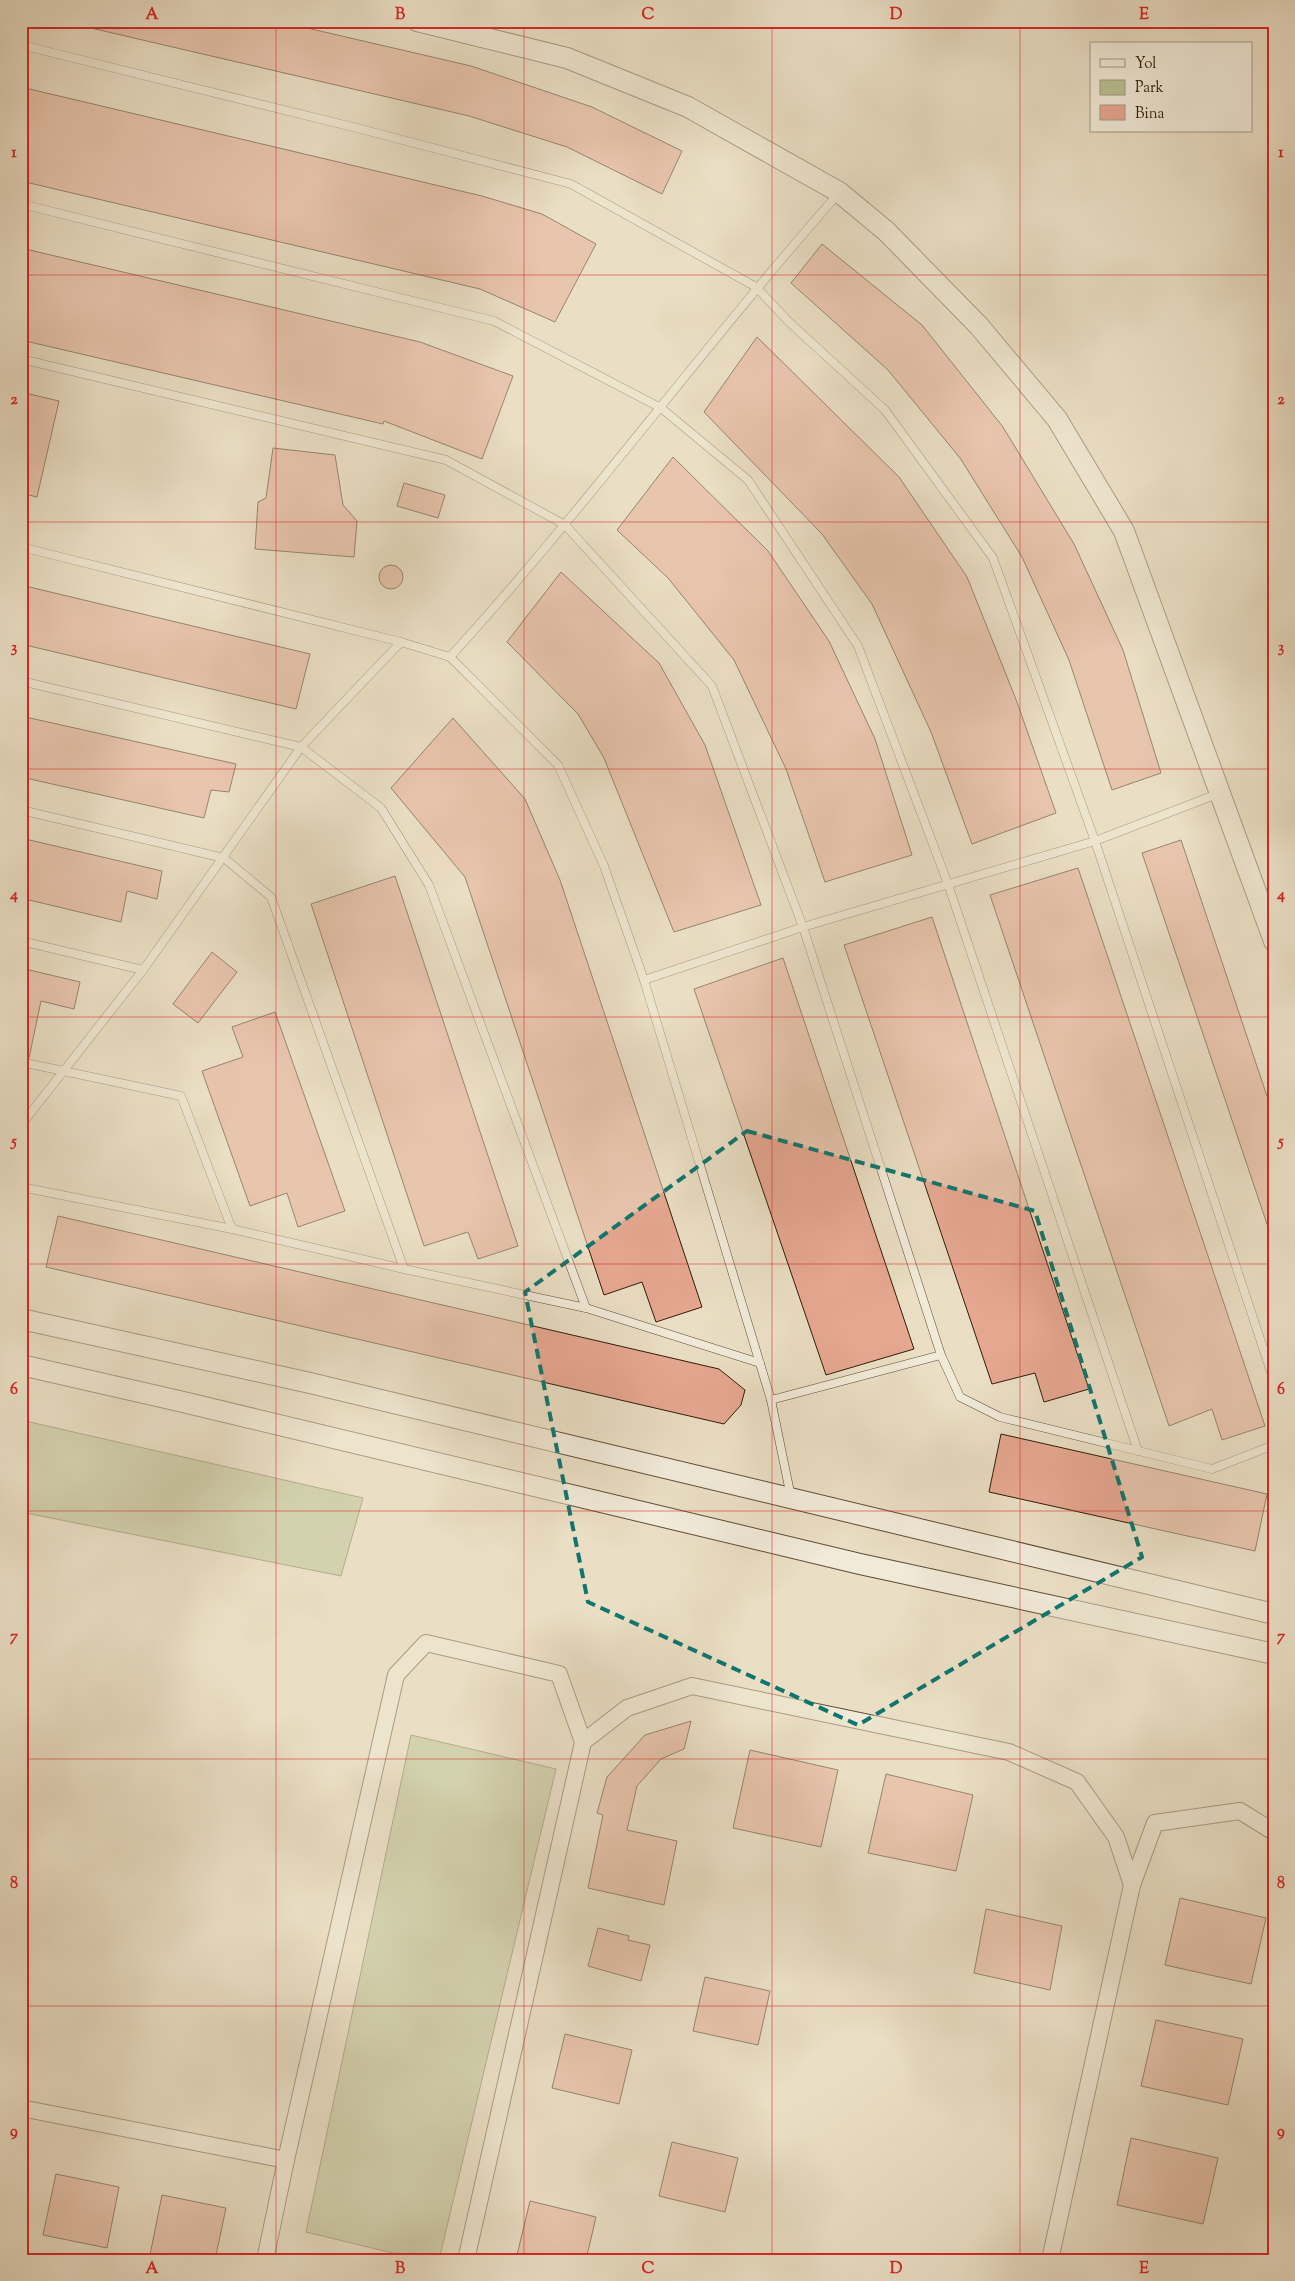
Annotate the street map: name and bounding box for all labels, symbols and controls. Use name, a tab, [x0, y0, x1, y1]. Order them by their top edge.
text: A	[146, 4, 159, 27]
text: B	[395, 4, 405, 27]
text: C	[642, 4, 655, 27]
text: D	[890, 4, 903, 27]
text: E	[1139, 4, 1149, 27]
legend	[1090, 42, 1252, 132]
text: Yol	[1135, 54, 1157, 75]
text: Park	[1135, 78, 1164, 99]
text: Bina	[1135, 104, 1165, 125]
text: 1	[11, 142, 17, 165]
text: 1	[1278, 142, 1284, 165]
text: 2	[10, 389, 18, 412]
text: 2	[1277, 389, 1285, 412]
text: 3	[11, 637, 18, 660]
text: 3	[1278, 637, 1285, 660]
text: 4	[9, 884, 18, 907]
text: 4	[1276, 884, 1285, 907]
text: 5	[9, 1131, 17, 1154]
text: 5	[1276, 1131, 1284, 1154]
text: 6	[10, 1379, 18, 1402]
text: 6	[1277, 1379, 1285, 1402]
text: 7	[10, 1626, 19, 1649]
text: 7	[1277, 1626, 1286, 1649]
text: 8	[10, 1873, 18, 1896]
text: 8	[1277, 1873, 1285, 1896]
text: 9	[10, 2121, 18, 2144]
text: 9	[1277, 2121, 1285, 2144]
text: A	[146, 2258, 159, 2281]
text: B	[395, 2258, 405, 2281]
text: C	[642, 2258, 655, 2281]
text: D	[890, 2258, 903, 2281]
text: E	[1139, 2258, 1149, 2281]

